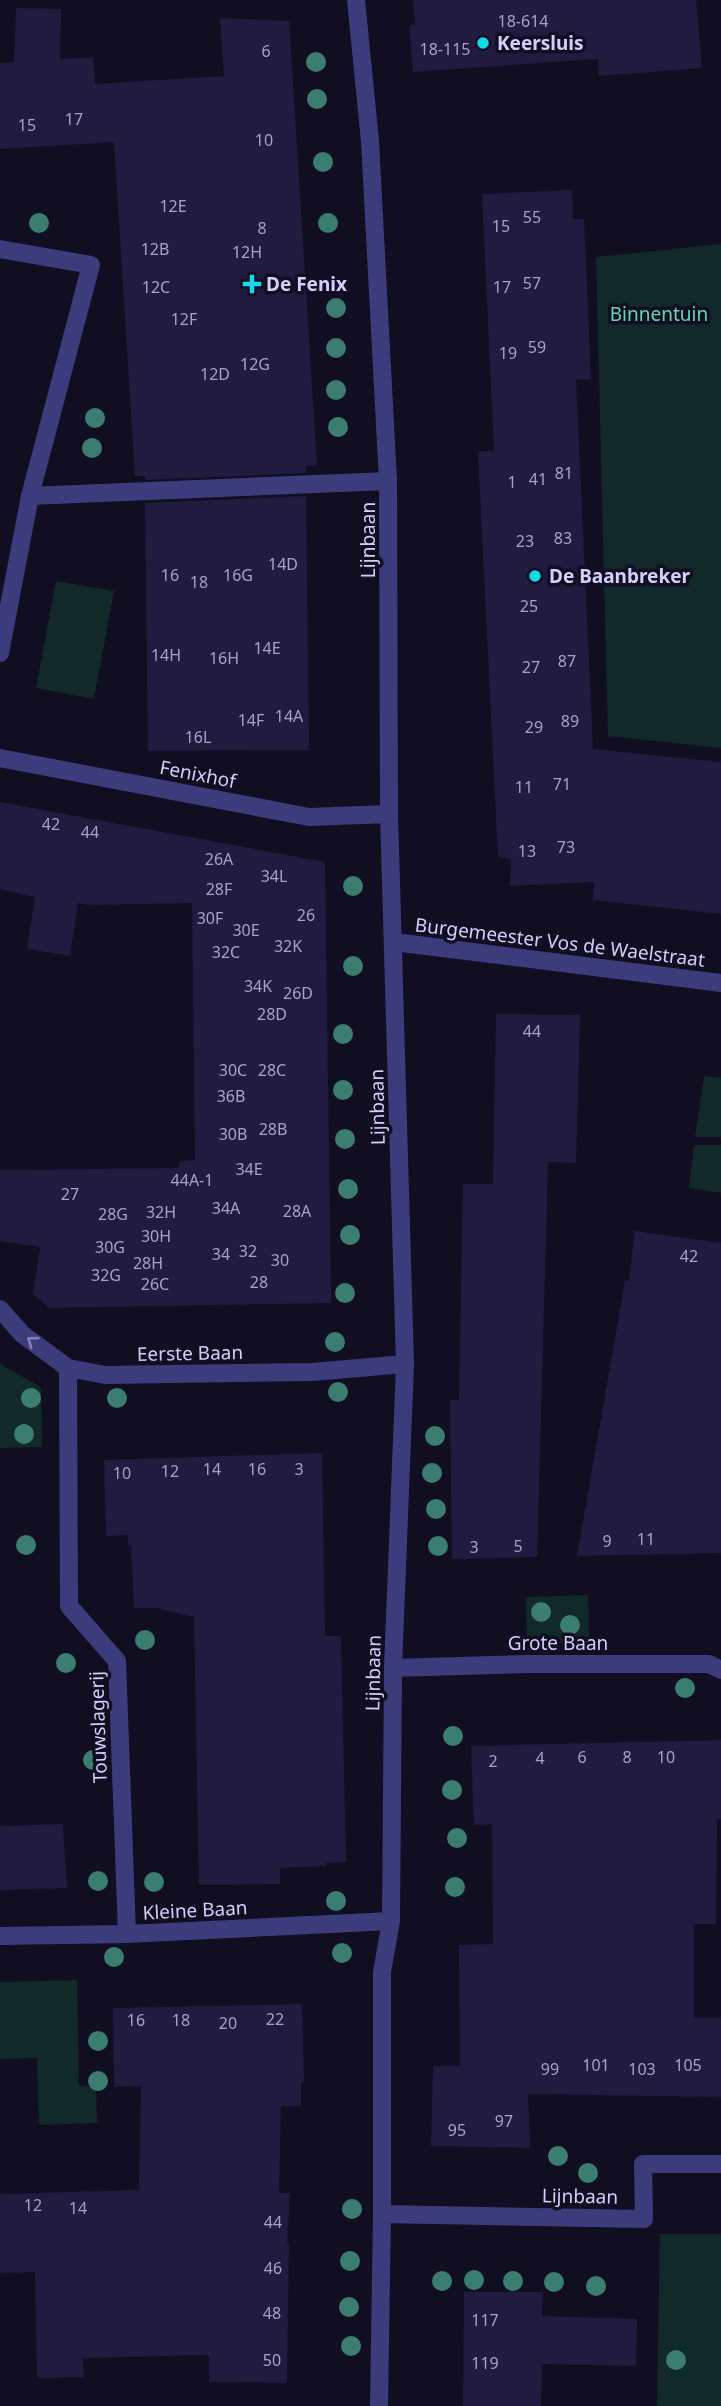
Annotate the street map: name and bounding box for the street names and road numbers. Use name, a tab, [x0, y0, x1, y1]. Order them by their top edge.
street label: Lijnbaan	[355, 502, 381, 578]
street label: Fenixhof	[158, 754, 240, 794]
street label: Burgemeester Vos de Waelstraat	[414, 911, 707, 973]
street label: Lijnbaan	[363, 1069, 391, 1145]
street label: Eerste Baan	[137, 1339, 243, 1367]
street label: Grote Baan	[508, 1630, 608, 1656]
street label: Lijnbaan	[359, 1635, 387, 1711]
street label: Touwslagerij	[83, 1671, 113, 1783]
street label: Kleine Baan	[142, 1894, 248, 1926]
street label: Lijnbaan	[542, 2182, 618, 2210]

